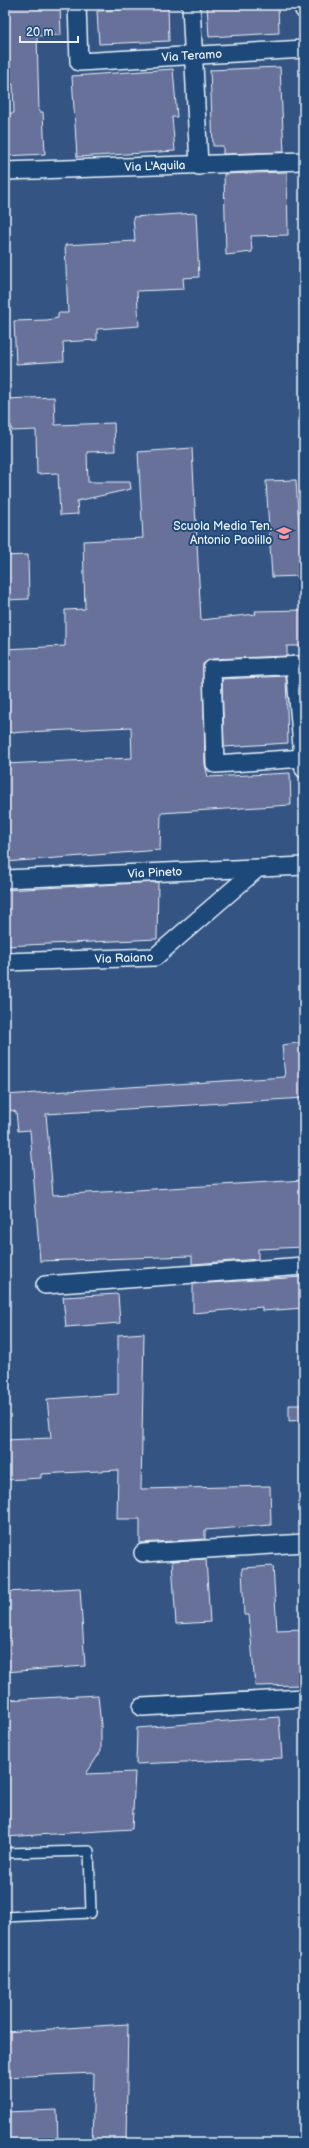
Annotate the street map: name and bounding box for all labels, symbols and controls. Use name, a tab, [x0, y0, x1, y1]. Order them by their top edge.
scale bar	[20, 18, 78, 44]
text: 20 m	[26, 25, 53, 40]
street label: Via Teramo	[161, 46, 223, 65]
street label: Via L'Aquila	[124, 157, 186, 175]
place label: Scuola Media Ten. Antonio Paolillo	[173, 519, 272, 548]
school or university icon: Scuola Media Ten. Antonio Paolillo	[275, 524, 293, 542]
street label: Via Pineto	[127, 864, 183, 881]
street label: Via Raiano	[94, 950, 154, 967]

